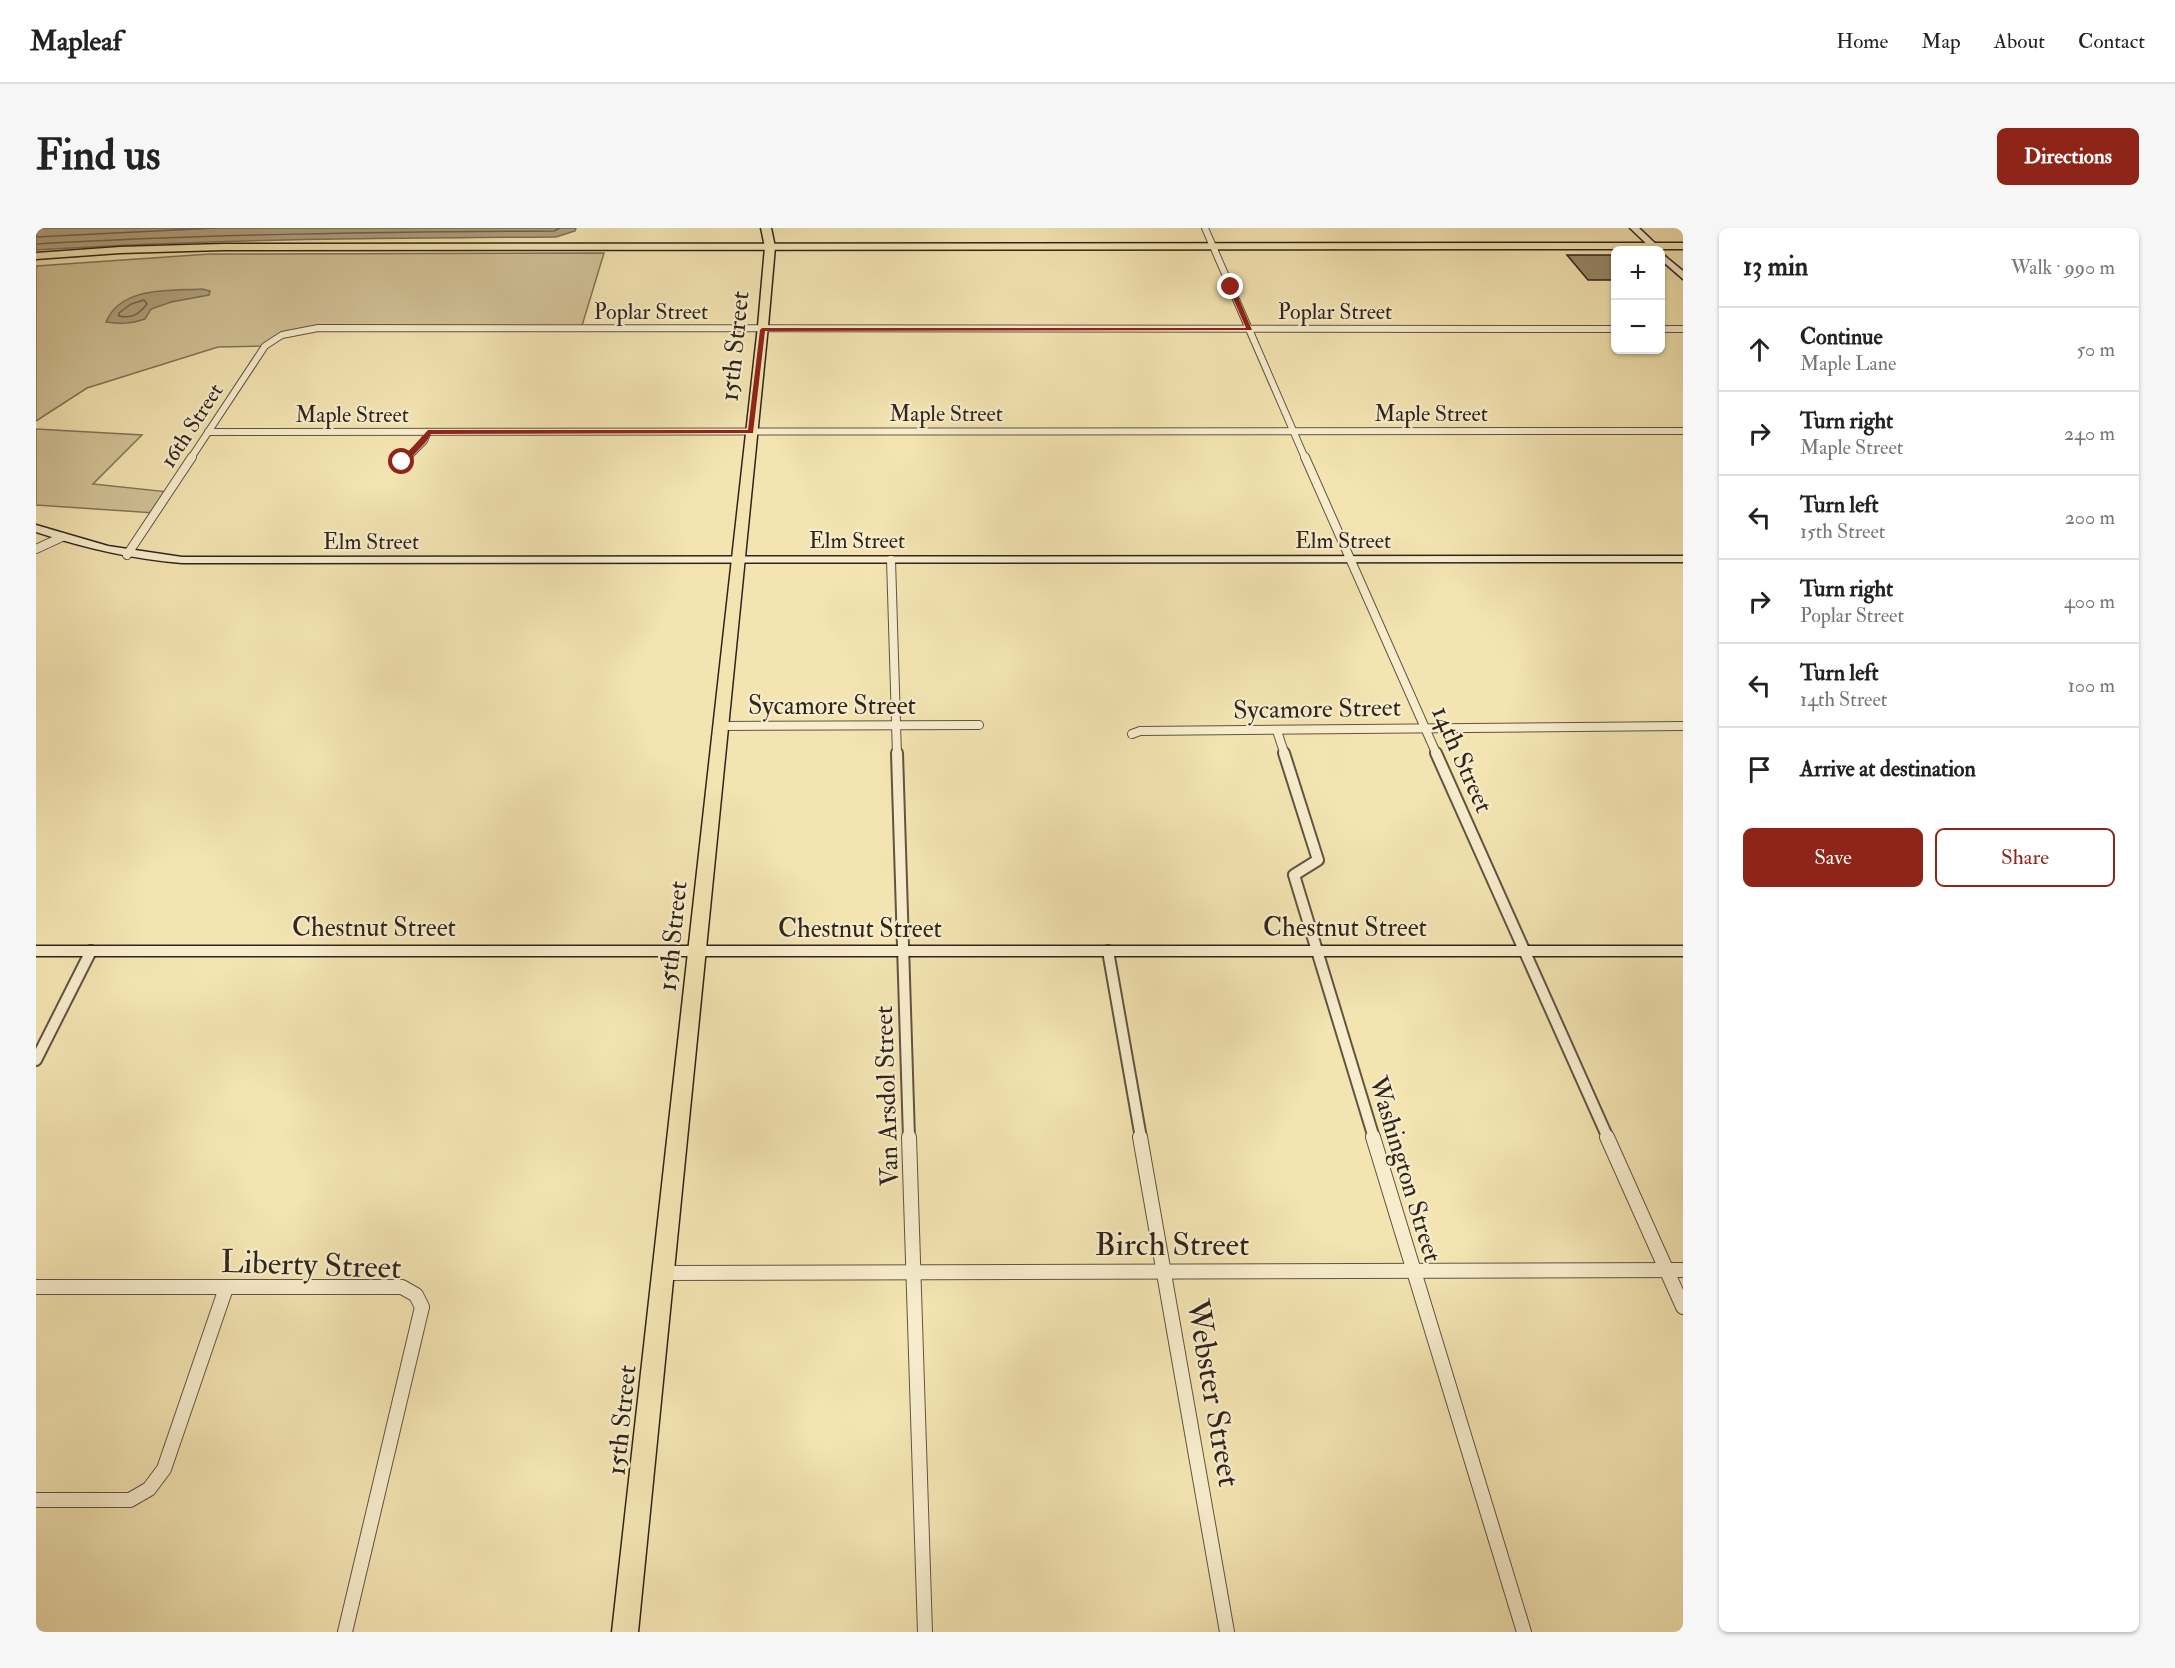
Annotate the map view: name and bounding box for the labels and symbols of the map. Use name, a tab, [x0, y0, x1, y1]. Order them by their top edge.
route end	[1217, 273, 1243, 299]
street label: 15th Street	[713, 289, 757, 403]
street label: Poplar Street	[594, 298, 708, 327]
street label: Poplar Street	[1278, 298, 1392, 327]
street label: 16th Street	[154, 378, 229, 473]
street label: Maple Street	[889, 400, 1003, 429]
street label: Maple Street	[1374, 400, 1488, 429]
street label: Maple Street	[295, 401, 409, 430]
route start	[388, 448, 414, 474]
street label: Elm Street	[809, 527, 905, 555]
street label: Elm Street	[1295, 527, 1391, 555]
street label: Elm Street	[323, 528, 419, 556]
street label: Sycamore Street	[748, 690, 916, 722]
street label: Sycamore Street	[1233, 692, 1401, 726]
street label: 14th Street	[1424, 701, 1500, 818]
street label: 15th Street	[651, 879, 695, 993]
street label: Chestnut Street	[292, 912, 456, 944]
street label: Chestnut Street	[1263, 912, 1427, 944]
street label: Chestnut Street	[778, 913, 942, 945]
street label: Van Arsdol Street	[868, 1005, 906, 1187]
street label: Washington Street	[1361, 1071, 1449, 1266]
street label: Birch Street	[1095, 1225, 1249, 1265]
street label: Liberty Street	[220, 1242, 402, 1288]
street label: Webster Street	[1177, 1296, 1249, 1490]
street label: 15th Street	[600, 1363, 644, 1477]

